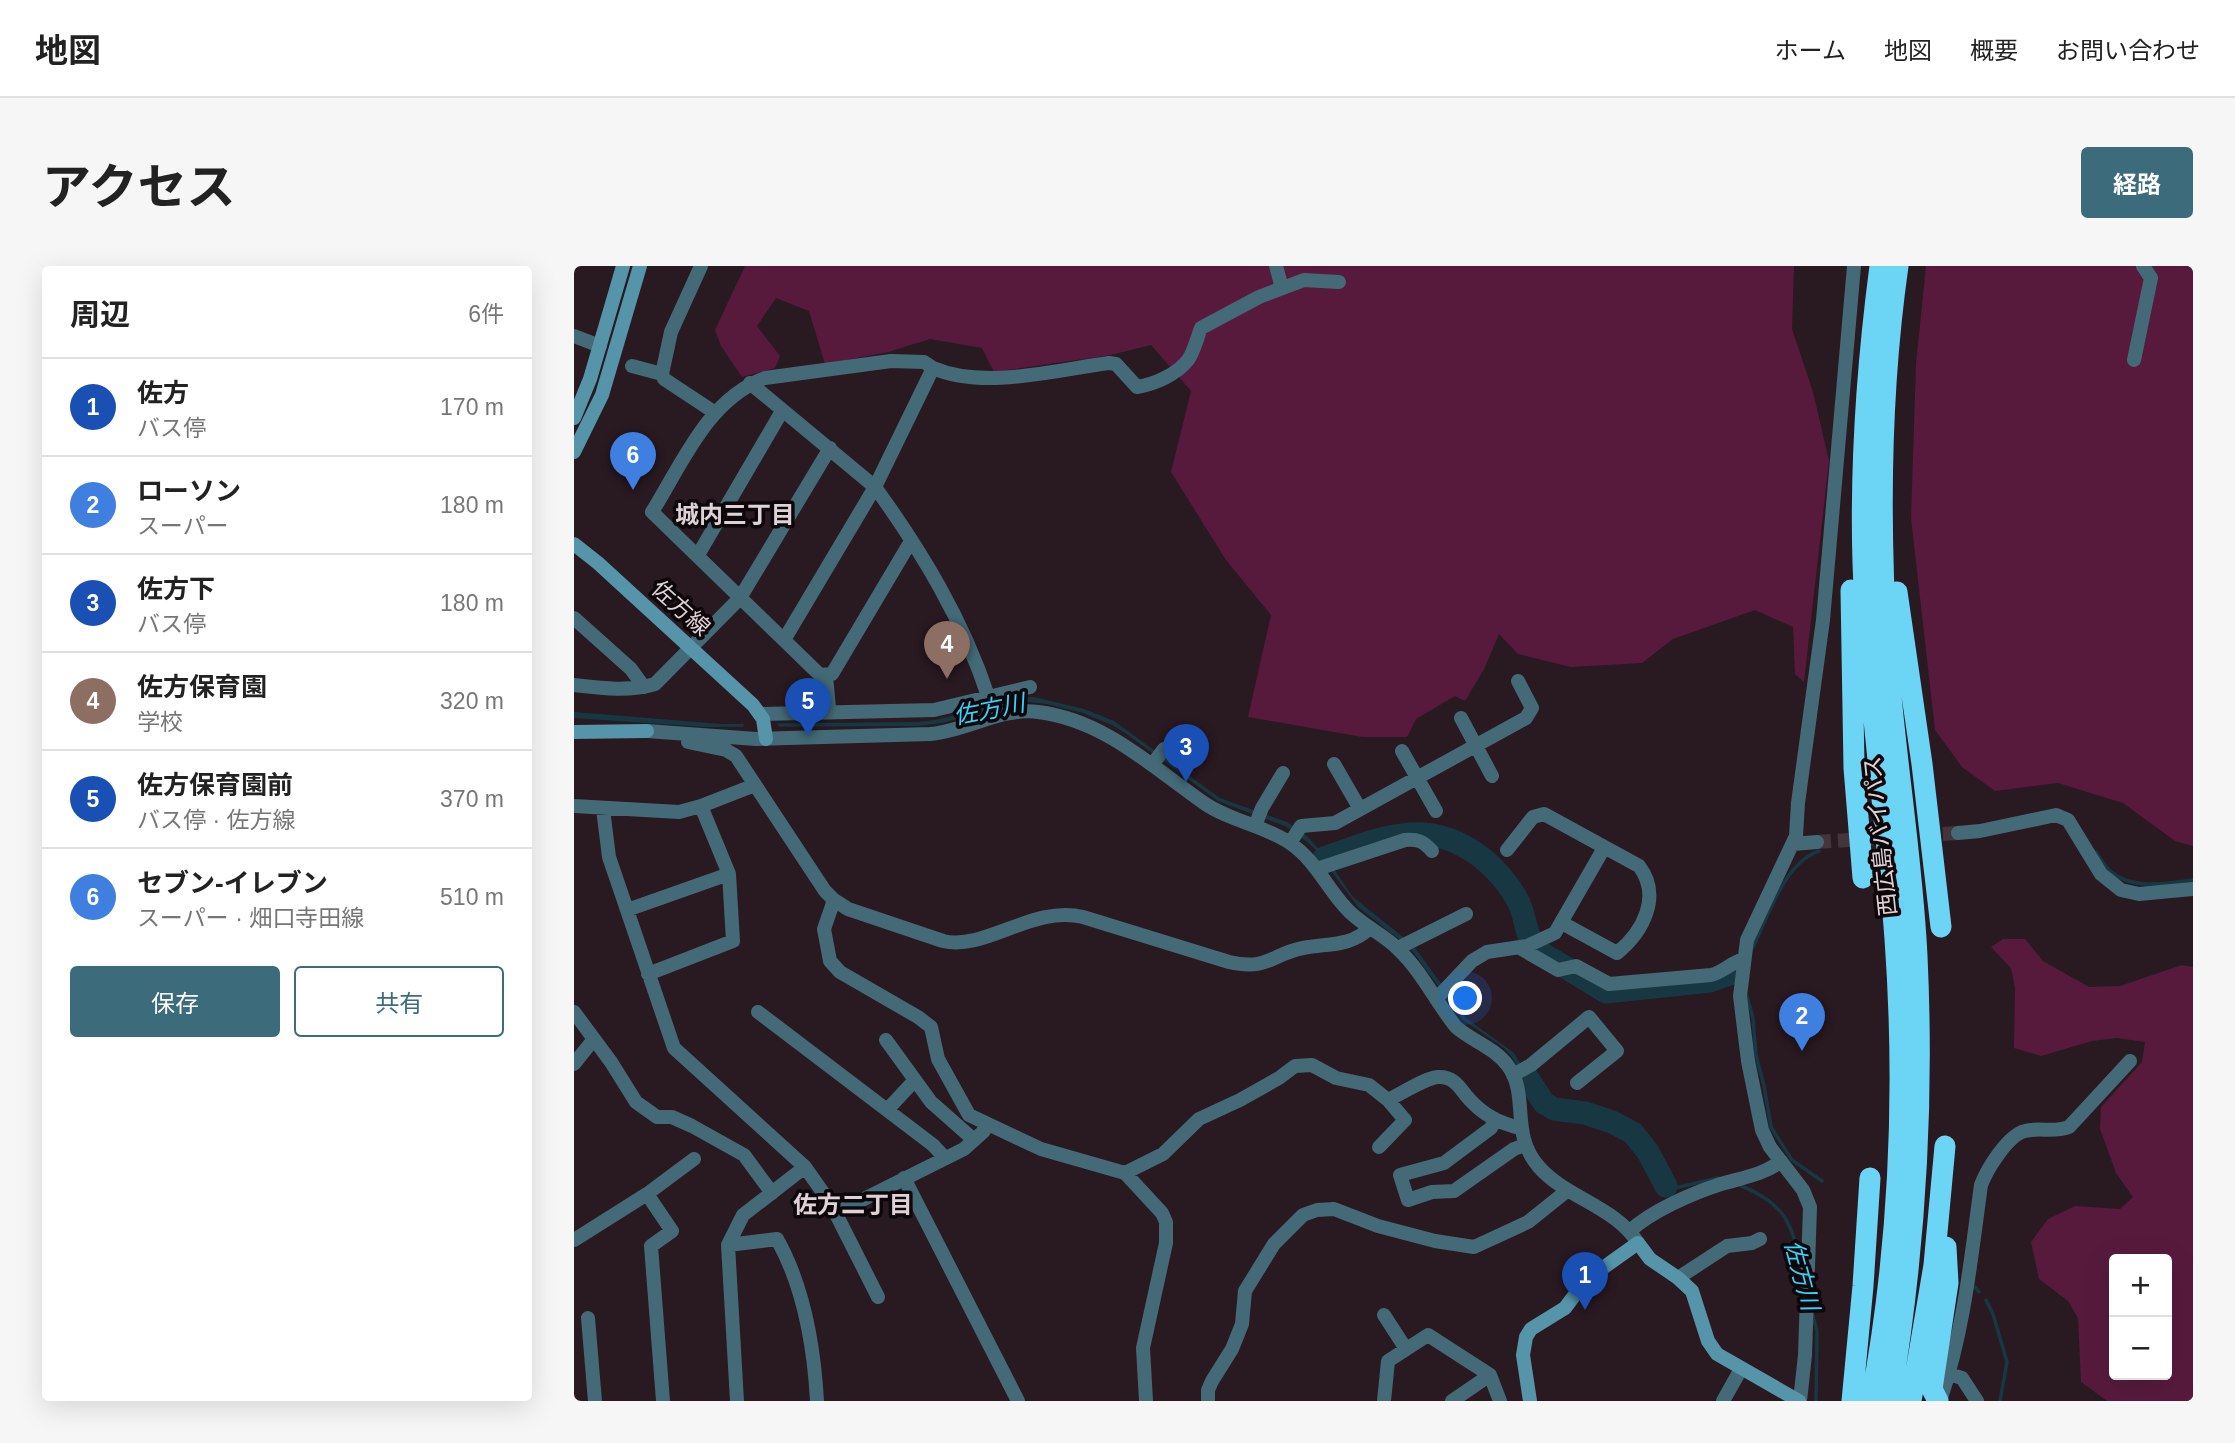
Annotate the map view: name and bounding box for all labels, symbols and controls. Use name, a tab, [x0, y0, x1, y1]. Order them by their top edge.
text: 地図	[35, 32, 101, 69]
text: ホーム	[1775, 37, 1846, 64]
text: 地図	[1884, 37, 1932, 64]
text: 概要	[1970, 37, 2018, 64]
text: お問い合わせ	[2056, 37, 2200, 64]
button: 経路	[2081, 147, 2193, 218]
text: アクセス	[42, 160, 236, 214]
text: 周辺	[70, 298, 130, 331]
text: 6件	[468, 301, 504, 327]
text: 佐方	[137, 378, 189, 408]
text: 1	[87, 394, 99, 420]
text: 170 m	[440, 394, 504, 420]
text: バス停	[137, 415, 206, 441]
pin: 6	[610, 432, 656, 490]
text: ローソン	[137, 476, 241, 506]
text: 2	[87, 492, 99, 518]
text: 180 m	[440, 492, 504, 518]
district label: 城内三丁目	[675, 501, 795, 528]
text: スーパー	[137, 513, 229, 539]
text: 佐方下	[137, 574, 215, 604]
street label: 佐方線	[647, 575, 715, 641]
text: 3	[87, 590, 99, 616]
text: 180 m	[440, 590, 504, 616]
text: バス停	[137, 611, 206, 637]
pin: 4	[924, 621, 970, 679]
text: 佐方保育園	[137, 672, 267, 702]
pin: 5	[785, 678, 831, 736]
text: 4	[87, 688, 99, 714]
text: 320 m	[440, 688, 504, 714]
water label: 佐方川	[951, 688, 1030, 729]
text: 学校	[137, 709, 183, 735]
pin: 3	[1163, 724, 1209, 782]
street label: 西広島バイパス	[1859, 755, 1901, 917]
text: 佐方保育園前	[137, 770, 293, 800]
text: 5	[87, 786, 99, 812]
text: 370 m	[440, 786, 504, 812]
text: バス停 · 佐方線	[137, 807, 295, 833]
text: セブン-イレブン	[137, 868, 328, 898]
text: 6	[87, 884, 99, 910]
text: 510 m	[440, 884, 504, 910]
text: スーパー · 畑口寺田線	[137, 905, 364, 931]
button: 保存	[70, 966, 280, 1037]
button: 共有	[294, 966, 504, 1037]
your location	[1448, 981, 1482, 1015]
pin: 2	[1779, 993, 1825, 1051]
district label: 佐方二丁目	[793, 1191, 913, 1218]
water label: 佐方川	[1780, 1237, 1825, 1316]
pin: 1	[1562, 1252, 1608, 1310]
map controls	[2109, 1254, 2172, 1380]
button: +	[2109, 1254, 2172, 1317]
button: −	[2109, 1317, 2172, 1380]

